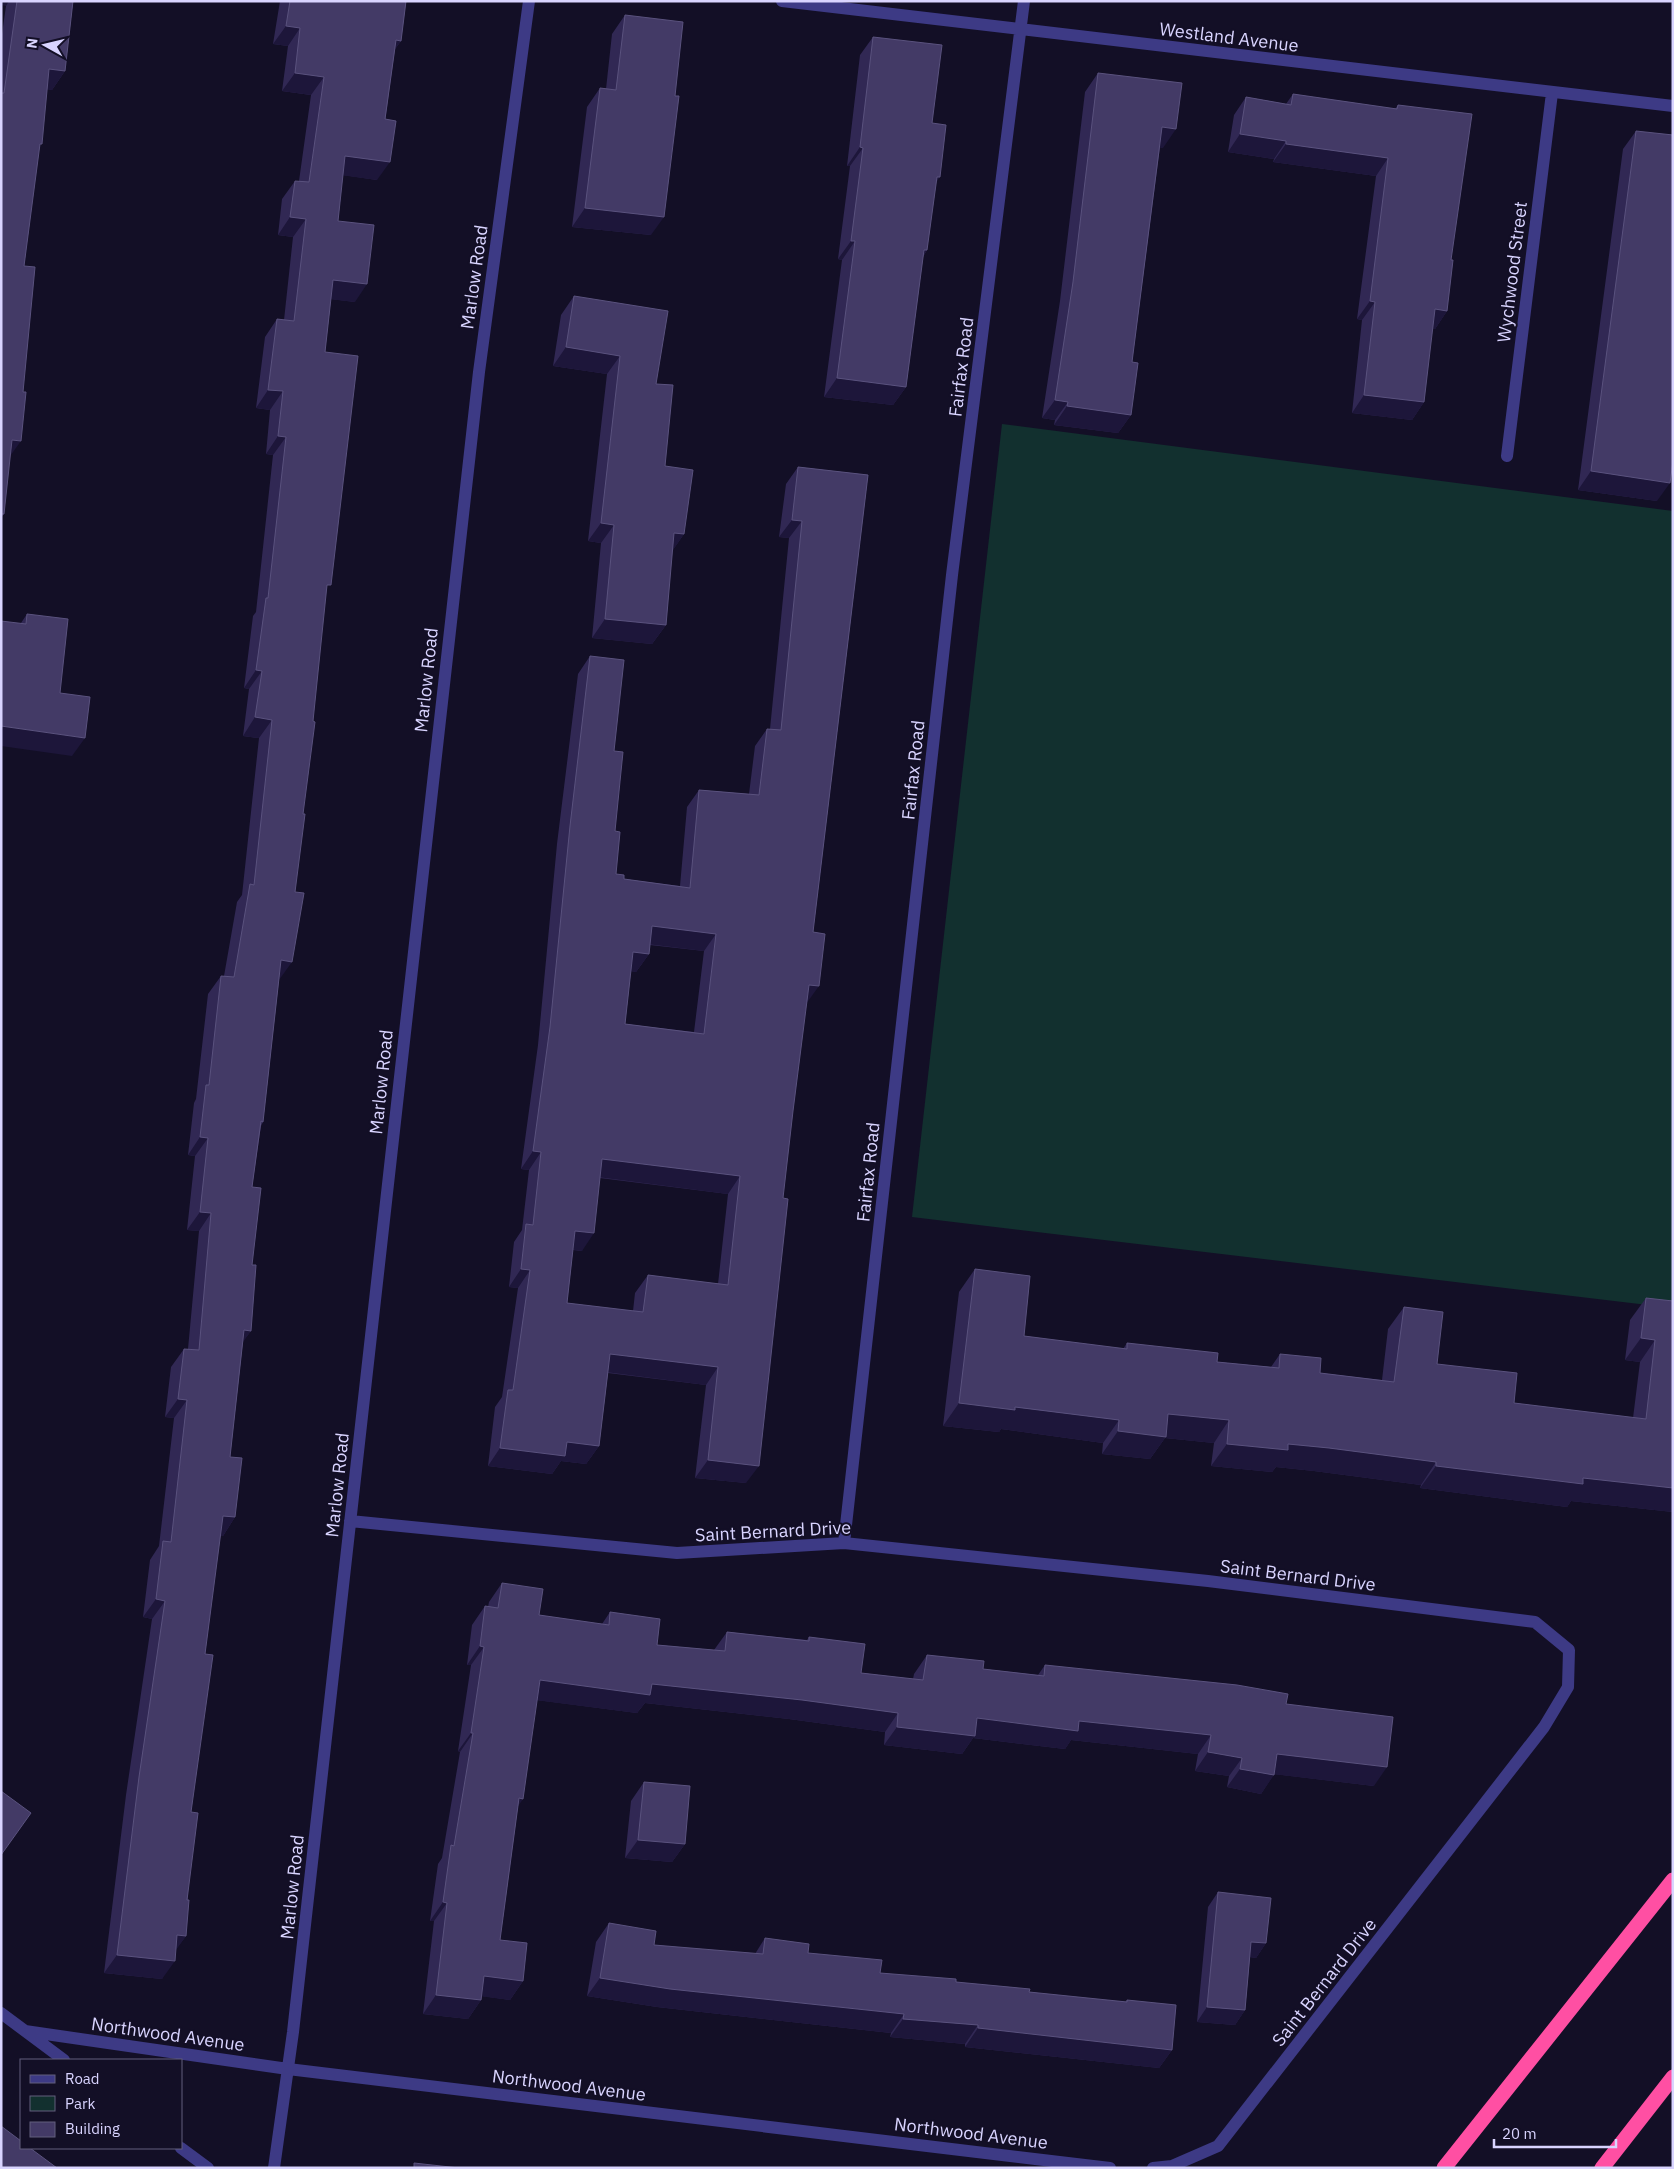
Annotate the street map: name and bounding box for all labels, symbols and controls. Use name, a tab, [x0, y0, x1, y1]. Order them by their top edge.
street label: Westland Avenue	[1158, 17, 1300, 57]
north arrow	[20, 20, 70, 70]
text: N	[23, 37, 42, 49]
street label: Wychwood Street	[1492, 200, 1532, 344]
street label: Marlow Road	[455, 223, 493, 331]
street label: Fairfax Road	[943, 316, 979, 418]
street label: Marlow Road	[409, 626, 443, 734]
street label: Fairfax Road	[896, 719, 930, 821]
street label: Marlow Road	[364, 1028, 398, 1136]
street label: Fairfax Road	[851, 1121, 885, 1223]
street label: Marlow Road	[320, 1431, 354, 1539]
street label: Saint Bernard Drive	[694, 1515, 852, 1547]
street label: Saint Bernard Drive	[1219, 1554, 1377, 1596]
street label: Marlow Road	[275, 1833, 309, 1941]
street label: Saint Bernard Drive	[1267, 1913, 1381, 2051]
street label: Northwood Avenue	[90, 2012, 246, 2056]
legend	[20, 2059, 182, 2149]
street label: Northwood Avenue	[491, 2064, 647, 2106]
text: Road	[65, 2069, 100, 2088]
text: Park	[65, 2094, 95, 2113]
street label: Northwood Avenue	[893, 2112, 1049, 2154]
scale bar	[1494, 2116, 1616, 2148]
text: Building	[65, 2119, 120, 2138]
text: 20 m	[1502, 2124, 1537, 2143]

